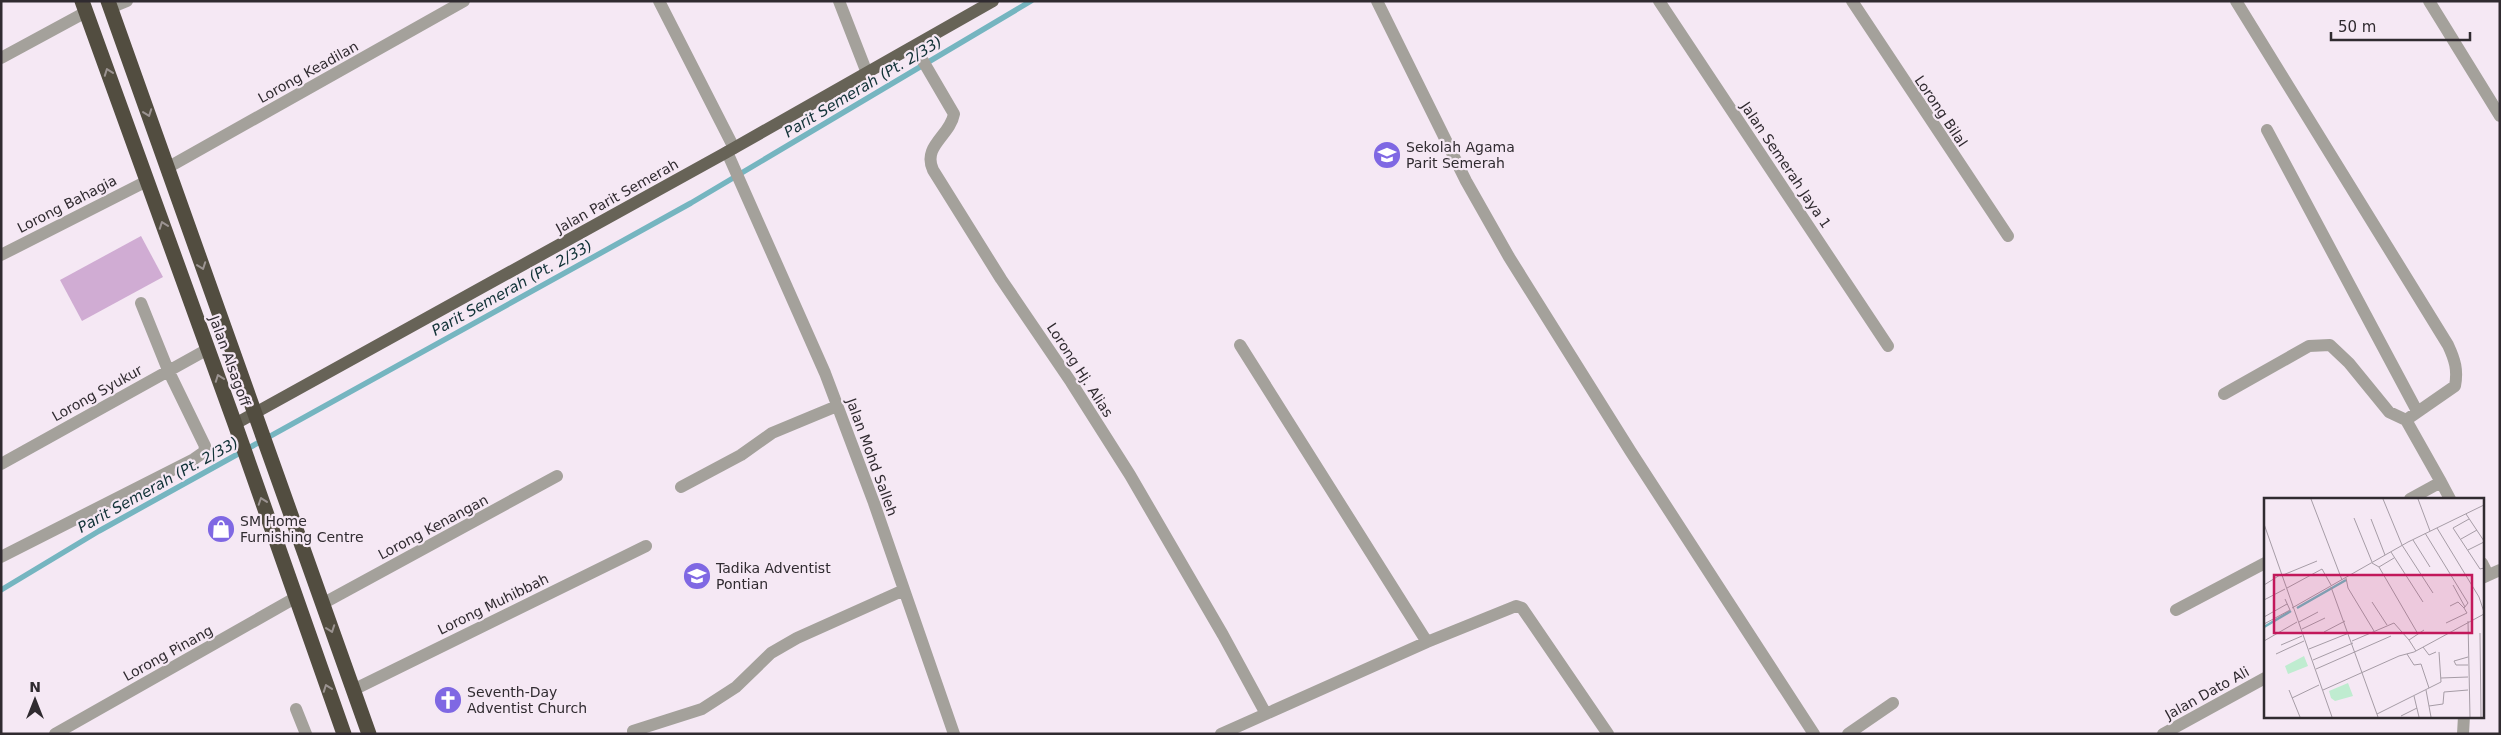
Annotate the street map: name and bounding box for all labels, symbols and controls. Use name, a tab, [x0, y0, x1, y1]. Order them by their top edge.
scale bar	[2331, 10, 2470, 42]
text: 50 m	[2338, 18, 2376, 36]
water label: Parit Semerah (Pt. 2/33)	[781, 33, 945, 141]
street label: Lorong Keadilan	[255, 38, 361, 106]
one-way arrow	[104, 69, 114, 77]
street label: Lorong Bilal	[1911, 72, 1971, 150]
street label: Jalan Semerah Jaya 1	[1737, 98, 1834, 231]
one-way arrow	[142, 108, 152, 117]
place label: Sekolah Agama Parit Semerah	[1406, 139, 1515, 171]
school or university icon: Sekolah Agama Parit Semerah	[1372, 140, 1402, 170]
street label: Jalan Parit Semerah	[552, 156, 681, 237]
street label: Lorong Bahagia	[15, 172, 119, 236]
one-way arrow	[159, 221, 169, 230]
water label: Parit Semerah (Pt. 2/33)	[428, 236, 596, 340]
one-way arrow	[196, 261, 206, 270]
street label: Jalan Alsagoff	[206, 313, 254, 409]
street label: Lorong Hj. Alias	[1044, 320, 1116, 420]
street label: Lorong Syukur	[49, 361, 145, 424]
one-way arrow	[215, 374, 225, 383]
street label: Jalan Mohd Salleh	[843, 395, 901, 518]
water label: Parit Semerah (Pt. 2/33)	[74, 433, 242, 537]
street label: Lorong Kenangan	[375, 491, 491, 563]
one-way arrow	[258, 498, 268, 506]
inset map	[2264, 498, 2484, 718]
place label: SM Home Furnishing Centre	[240, 513, 364, 545]
shop icon: SM Home Furnishing Centre	[206, 514, 236, 544]
place label: Tadika Adventist Pontian	[715, 560, 831, 592]
school or university icon: Tadika Adventist Pontian	[682, 561, 712, 591]
street label: Lorong Muhibbah	[435, 570, 551, 638]
street label: Lorong Pinang	[121, 622, 215, 684]
one-way arrow	[326, 625, 336, 633]
street label: Jalan Dato Ali	[2161, 663, 2252, 723]
north arrow	[10, 675, 60, 725]
text: N	[29, 679, 41, 695]
one-way arrow	[323, 684, 333, 693]
place label: Seventh-Day Adventist Church	[467, 684, 587, 716]
church icon: Seventh-Day Adventist Church	[433, 685, 463, 715]

